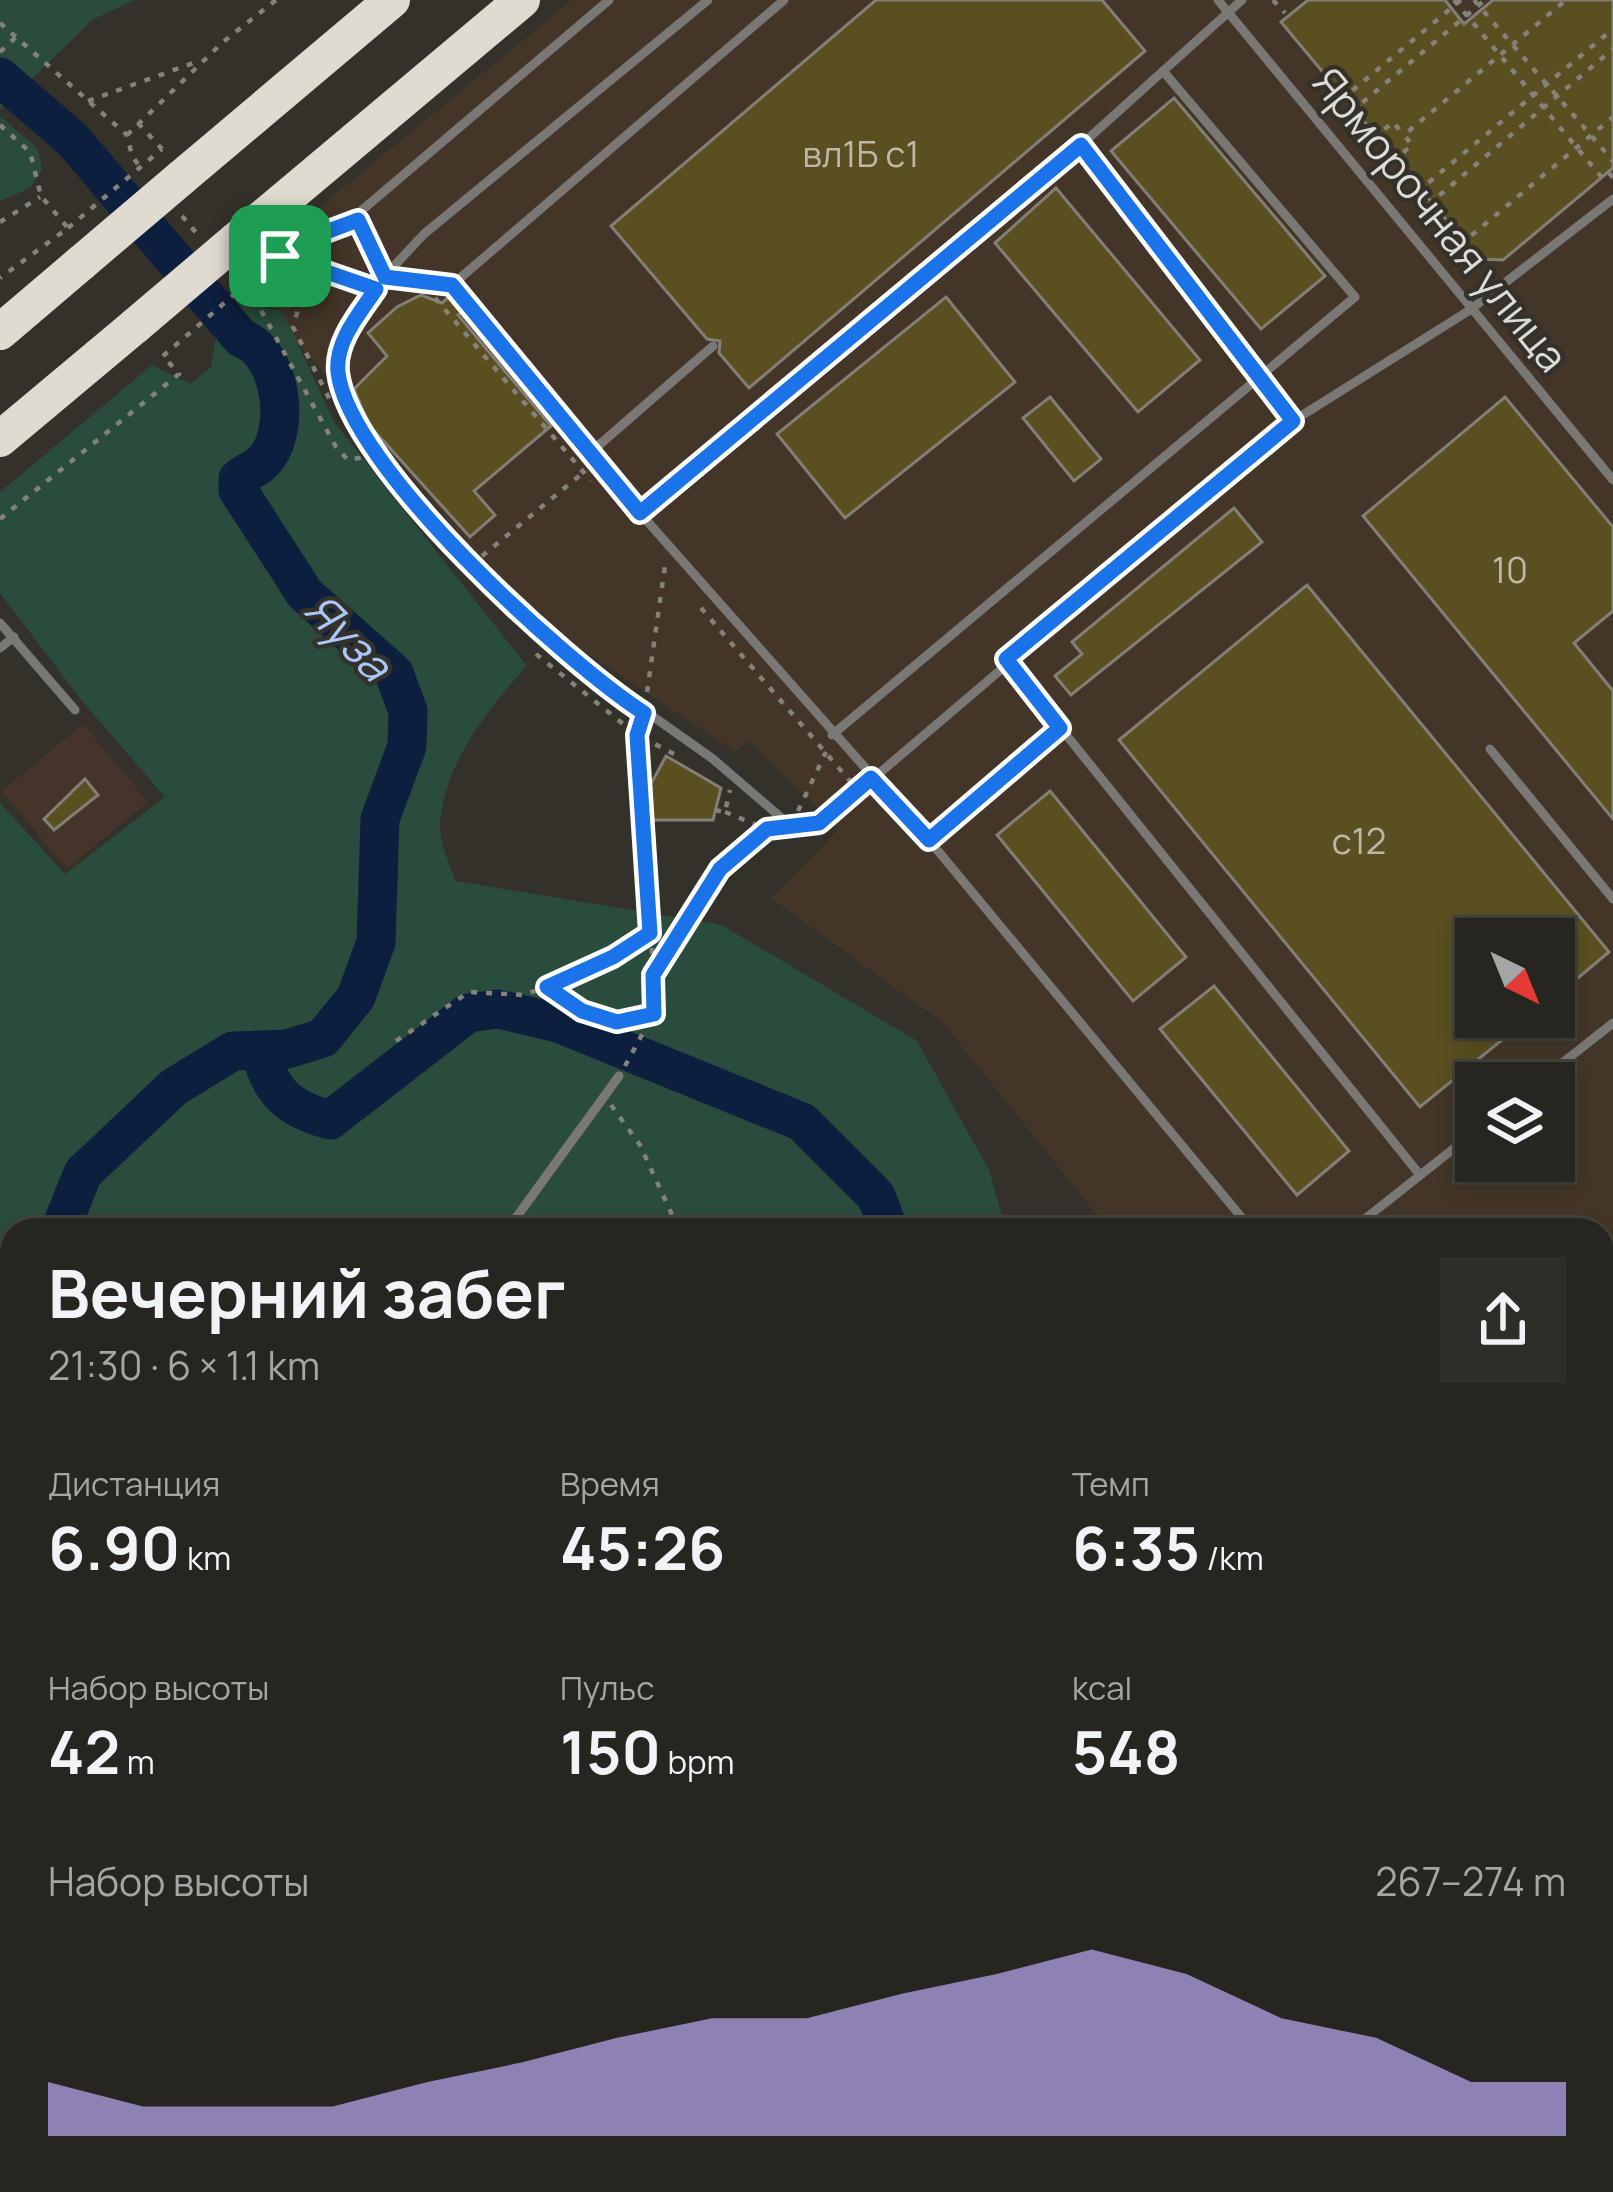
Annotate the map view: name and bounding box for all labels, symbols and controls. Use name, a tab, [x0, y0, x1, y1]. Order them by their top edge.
street label: Ярморочная улица	[1300, 55, 1582, 383]
house number: вл1Б с1	[803, 129, 919, 178]
pin	[229, 205, 331, 307]
icon: arrive	[247, 223, 313, 289]
house number: 10	[1492, 545, 1528, 594]
water label: Яуза	[292, 579, 407, 695]
house number: с12	[1332, 816, 1386, 865]
north arrow	[1455, 918, 1575, 1038]
map controls	[1455, 918, 1575, 1182]
button: layers	[1455, 1062, 1575, 1182]
text: Вечерний забег	[48, 1248, 566, 1338]
button: share	[1440, 1257, 1566, 1383]
text: 21:30 · 6 × 1.1 km	[48, 1338, 320, 1392]
text: Дистанция	[48, 1461, 220, 1506]
text: Время	[560, 1461, 660, 1506]
text: Темп	[1072, 1461, 1150, 1506]
text: 6.90	[48, 1506, 180, 1588]
text: 45:26	[560, 1506, 725, 1588]
text: 6:35	[1072, 1506, 1200, 1588]
text: km	[180, 1535, 231, 1580]
text: /km	[1200, 1535, 1264, 1580]
text: Набор высоты	[48, 1665, 269, 1710]
text: Пульс	[560, 1665, 654, 1710]
text: kcal	[1072, 1665, 1132, 1710]
text: 42	[48, 1710, 120, 1792]
text: 150	[560, 1710, 661, 1792]
text: 548	[1072, 1710, 1180, 1792]
text: m	[120, 1739, 155, 1784]
text: bpm	[661, 1739, 735, 1784]
text: Набор высоты	[48, 1854, 310, 1908]
text: 267–274 m	[1375, 1854, 1566, 1908]

